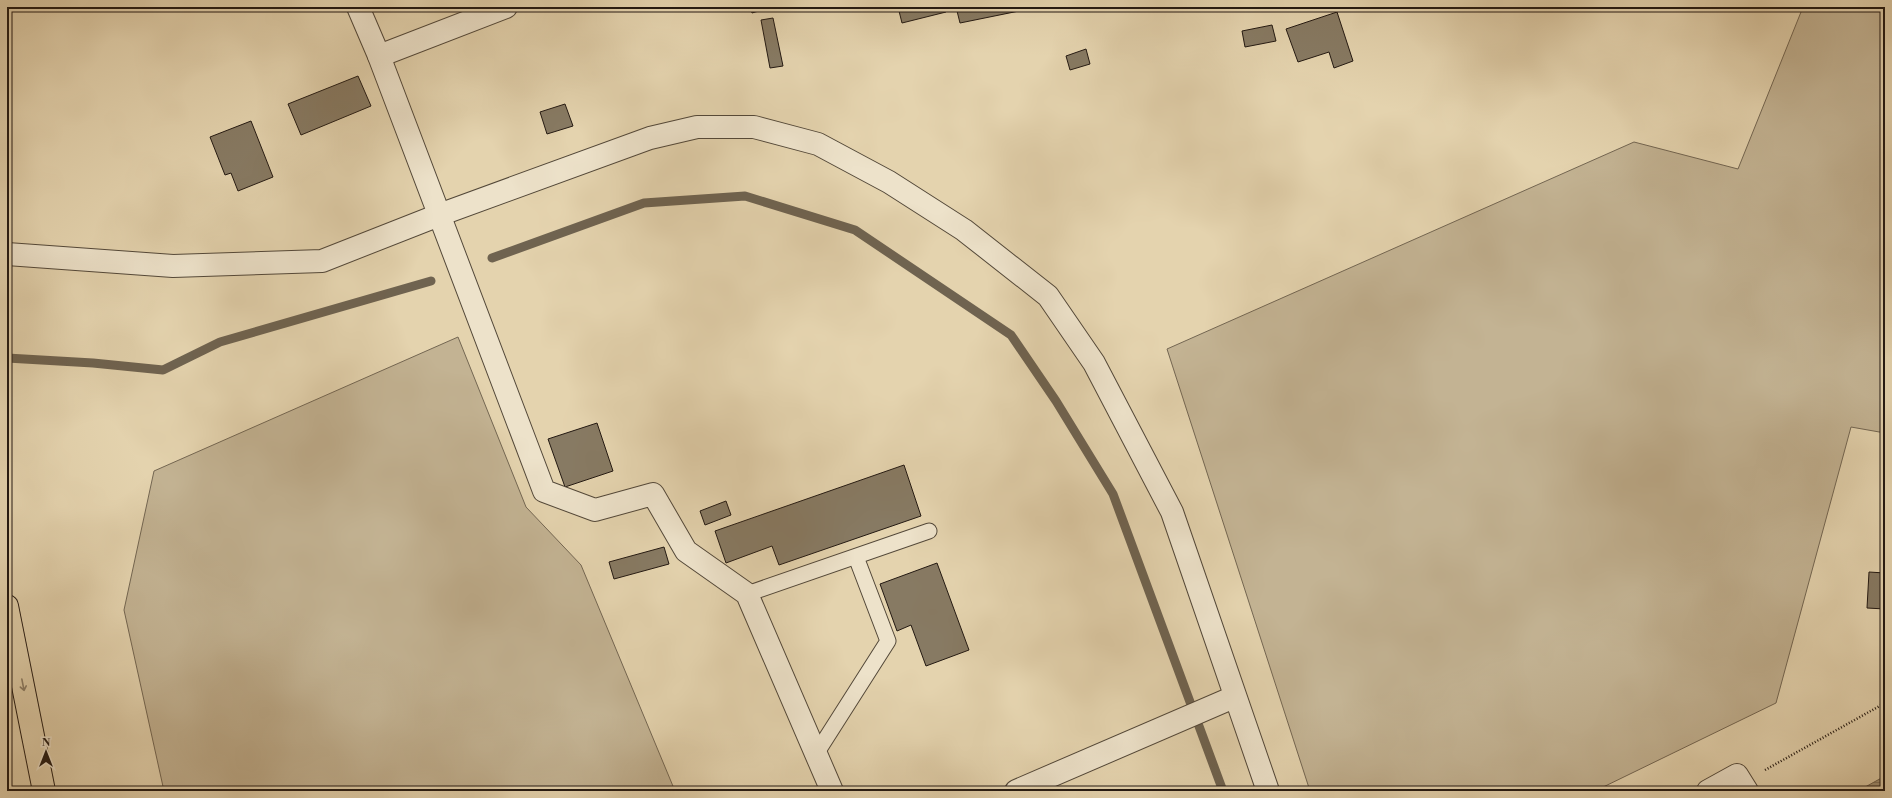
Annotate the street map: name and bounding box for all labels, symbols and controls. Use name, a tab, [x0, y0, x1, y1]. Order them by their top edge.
one-way arrow	[19, 679, 27, 692]
north arrow	[26, 732, 66, 772]
text: N	[42, 736, 51, 750]

